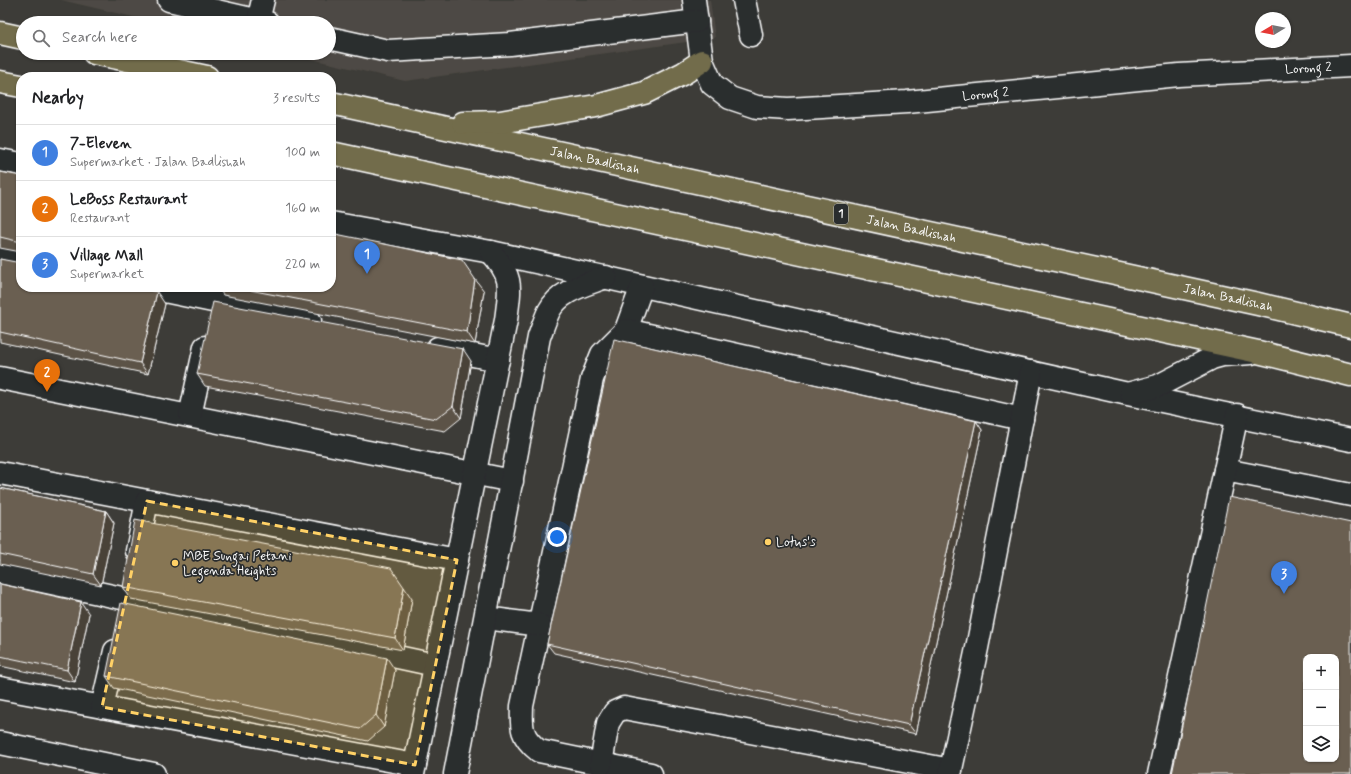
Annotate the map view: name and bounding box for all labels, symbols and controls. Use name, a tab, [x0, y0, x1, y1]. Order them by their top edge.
north arrow	[1255, 12, 1291, 48]
search box	[16, 16, 336, 60]
icon: search	[30, 27, 52, 49]
text: Search here	[62, 28, 138, 48]
street label: Lorong 2	[1285, 58, 1333, 78]
street label: Lorong 2	[962, 83, 1010, 105]
text: Nearby	[32, 87, 84, 109]
text: 3 results	[273, 90, 320, 107]
text: 7-Eleven	[70, 134, 132, 154]
street label: Jalan Badlishah	[548, 142, 641, 178]
text: 1	[42, 144, 48, 161]
text: 100 m	[285, 144, 320, 161]
text: Supermarket · Jalan Badlishah	[70, 154, 246, 171]
text: LeBoss Restaurant	[70, 190, 188, 210]
text: 2	[42, 200, 48, 217]
text: 160 m	[285, 200, 320, 217]
road number: 1	[834, 204, 848, 224]
text: Restaurant	[70, 210, 130, 227]
street label: Jalan Badlishah	[865, 211, 958, 247]
pin: 1	[354, 241, 380, 274]
text: Village Mall	[70, 246, 143, 266]
text: 3	[42, 256, 48, 273]
text: 220 m	[285, 256, 320, 273]
text: Supermarket	[70, 266, 144, 283]
street label: Jalan Badlishah	[1182, 280, 1275, 316]
pin: 2	[34, 359, 60, 392]
your location	[547, 527, 567, 547]
place label: Lotus's	[776, 534, 816, 551]
marker: Lotus's	[763, 537, 773, 547]
place label: MBE Sungai Petani Legenda Heights	[183, 548, 292, 582]
marker: MBE Sungai Petani Legenda Heights	[170, 558, 180, 568]
pin: 3	[1271, 561, 1297, 594]
map controls	[1303, 654, 1339, 762]
button: +	[1303, 654, 1339, 690]
button: −	[1303, 690, 1339, 726]
button: layers	[1303, 726, 1339, 762]

